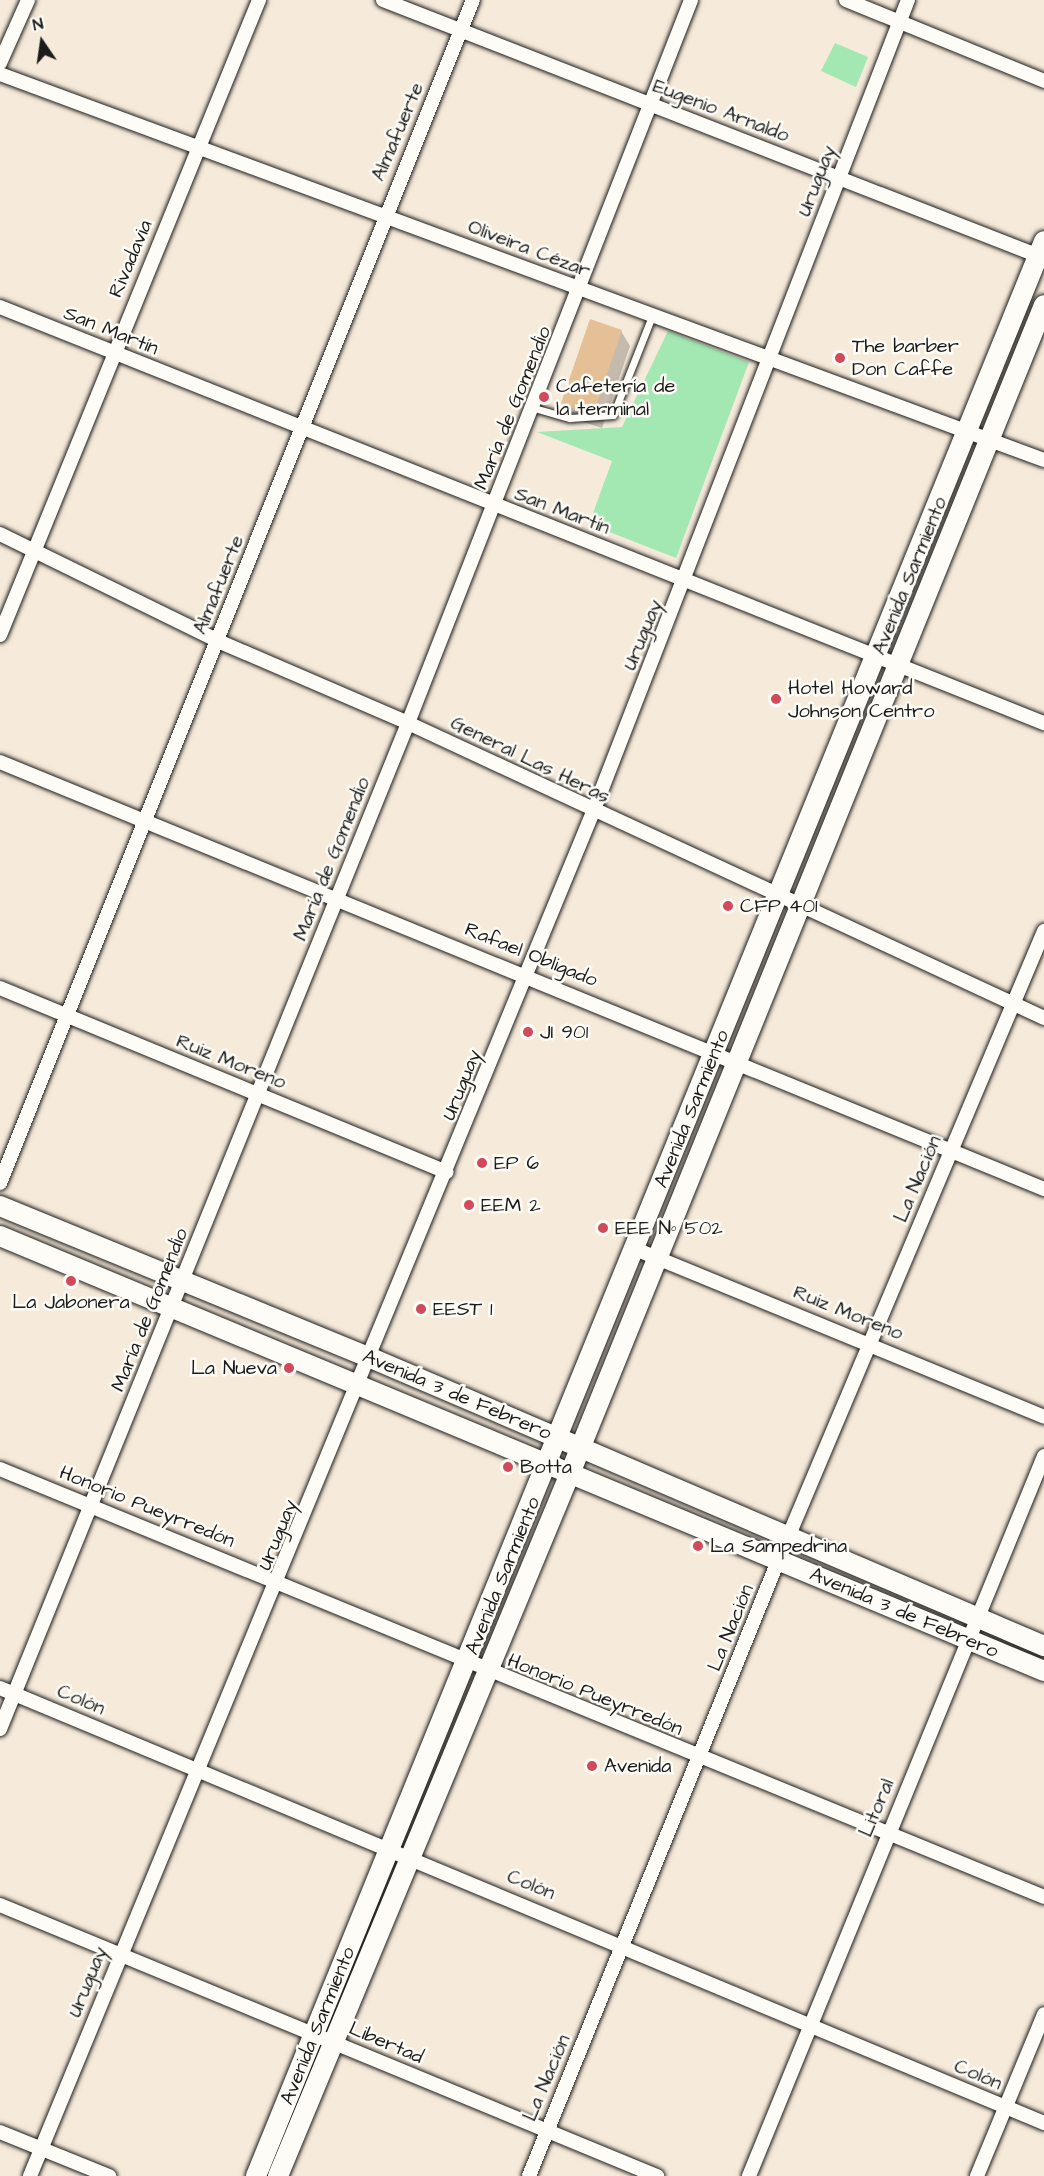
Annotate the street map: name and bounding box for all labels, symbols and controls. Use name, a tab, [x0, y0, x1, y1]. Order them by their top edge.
north arrow	[12, 12, 72, 72]
text: N	[31, 13, 45, 36]
street label: Eugenio Arnaldo	[649, 74, 793, 148]
street label: Almafuerte	[367, 79, 429, 185]
street label: Uruguay	[793, 142, 841, 220]
street label: Oliveira Cézar	[464, 215, 594, 283]
street label: Rivadavia	[104, 217, 158, 301]
street label: San Martín	[60, 301, 162, 361]
street label: María de Gomendio	[469, 323, 557, 493]
place label: The barber Don Caffe	[852, 334, 959, 381]
marker: The barber Don Caffe	[833, 351, 847, 365]
place label: Cafetería de la terminal	[556, 374, 675, 421]
marker: Cafetería de la terminal	[537, 390, 551, 404]
street label: San Martín	[511, 482, 613, 540]
street label: Avenida Sarmiento	[867, 493, 953, 659]
street label: Almafuerte	[188, 532, 250, 638]
street label: Uruguay	[618, 596, 668, 674]
place label: Hotel Howard Johnson Centro	[788, 676, 934, 723]
marker: Hotel Howard Johnson Centro	[769, 692, 783, 706]
street label: General Las Heras	[446, 711, 614, 809]
street label: María de Gomendio	[288, 774, 376, 944]
place label: CFP 401	[740, 894, 818, 918]
marker: CFP 401	[721, 899, 735, 913]
street label: Rafael Obligado	[461, 917, 601, 993]
place label: JI 901	[540, 1020, 588, 1044]
marker: JI 901	[521, 1025, 535, 1039]
street label: Avenida Sarmiento	[649, 1026, 735, 1192]
street label: Ruiz Moreno	[173, 1029, 289, 1095]
street label: Uruguay	[437, 1046, 487, 1124]
street label: La Nación	[889, 1132, 947, 1226]
place label: EP 6	[494, 1151, 539, 1175]
marker: EP 6	[475, 1156, 489, 1170]
place label: EEM 2	[481, 1193, 541, 1217]
marker: EEM 2	[462, 1198, 476, 1212]
place label: EEE Nº 502	[615, 1216, 723, 1240]
marker: EEE Nº 502	[596, 1221, 610, 1235]
street label: María de Gomendio	[106, 1225, 194, 1395]
marker: La Jabonera	[64, 1274, 78, 1288]
street label: Ruiz Moreno	[790, 1280, 906, 1346]
place label: La Jabonera	[12, 1290, 130, 1314]
place label: EEST 1	[433, 1297, 493, 1321]
marker: EEST 1	[414, 1302, 428, 1316]
street label: Avenida 3 de Febrero	[359, 1344, 555, 1446]
place label: La Nueva	[191, 1356, 277, 1380]
marker: La Nueva	[282, 1361, 296, 1375]
place label: Botta	[520, 1455, 572, 1479]
marker: Botta	[501, 1460, 515, 1474]
street label: Honorio Pueyrredón	[56, 1461, 238, 1553]
street label: Avenida Sarmiento	[460, 1493, 546, 1659]
street label: Uruguay	[253, 1496, 303, 1574]
place label: La Sampedrina	[710, 1534, 847, 1558]
marker: La Sampedrina	[691, 1539, 705, 1553]
street label: Avenida 3 de Febrero	[806, 1562, 1002, 1664]
street label: La Nación	[703, 1581, 759, 1675]
street label: Honorio Pueyrredón	[504, 1649, 686, 1741]
street label: Colón	[53, 1679, 109, 1721]
place label: Avenida	[604, 1754, 671, 1778]
marker: Avenida	[585, 1759, 599, 1773]
street label: Litoral	[854, 1775, 900, 1841]
street label: Colón	[503, 1865, 559, 1905]
street label: Uruguay	[63, 1943, 113, 2021]
street label: Avenida Sarmiento	[275, 1943, 361, 2109]
street label: Libertad	[345, 2017, 427, 2069]
street label: La Nación	[518, 2031, 576, 2125]
street label: Colón	[950, 2054, 1006, 2096]

